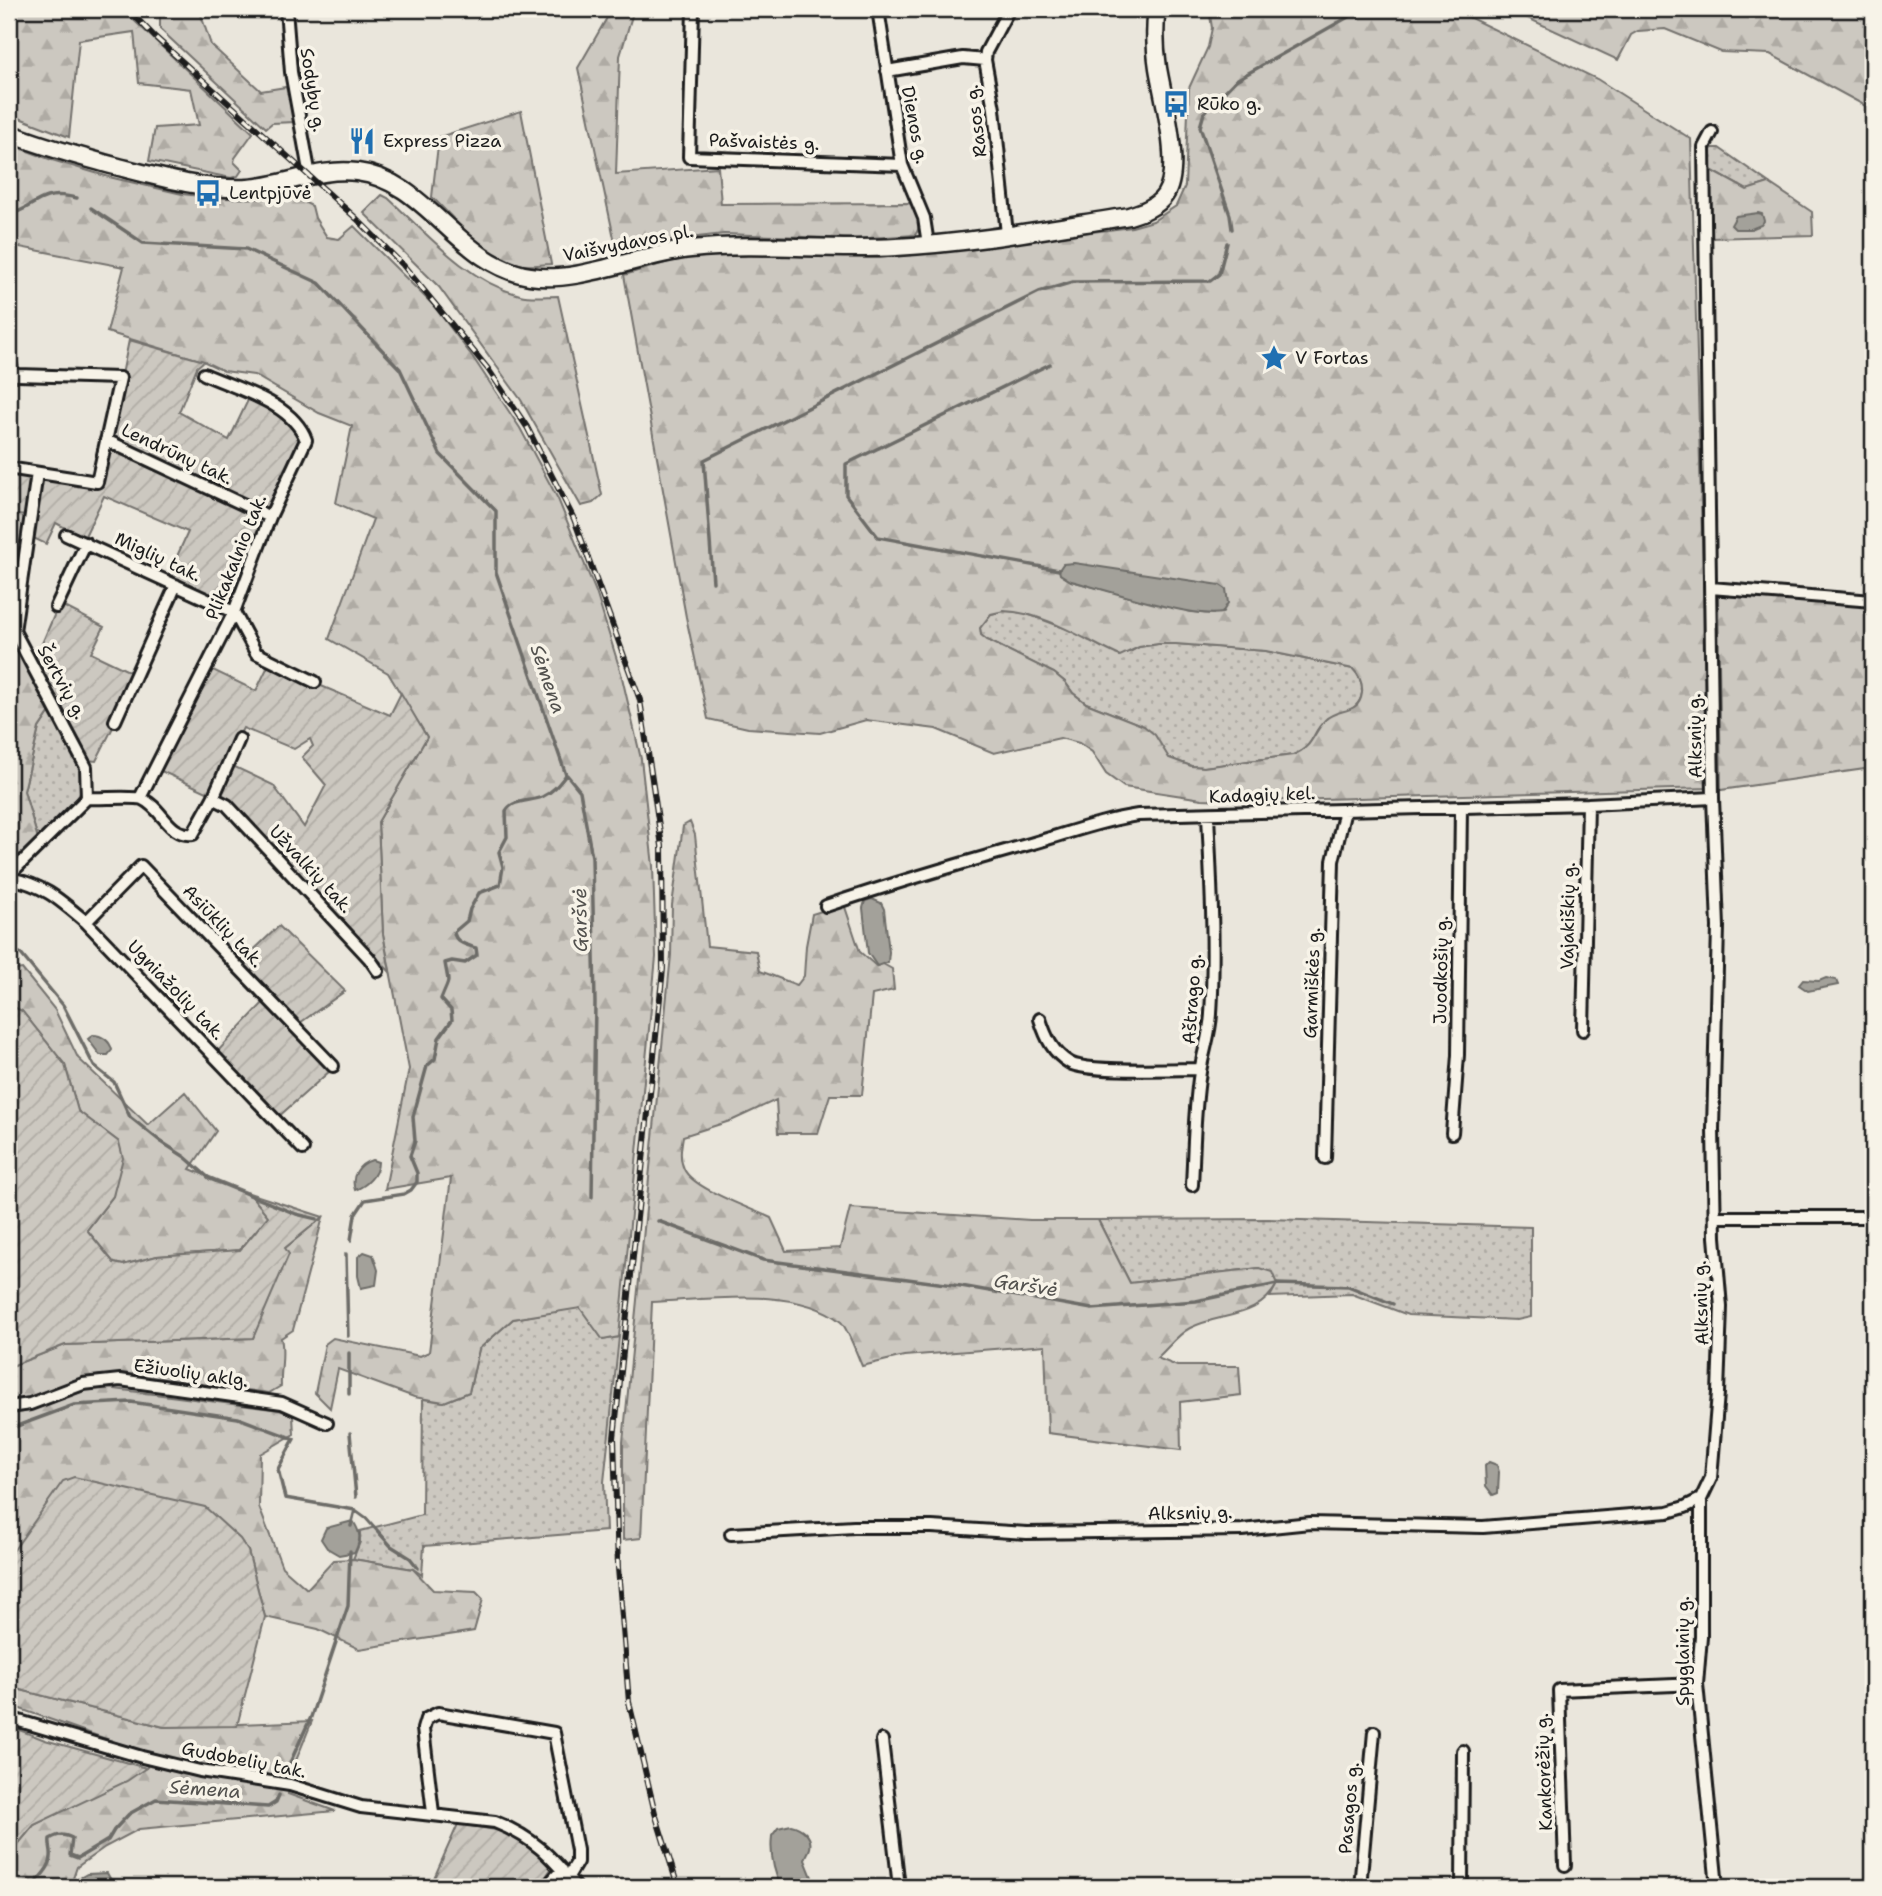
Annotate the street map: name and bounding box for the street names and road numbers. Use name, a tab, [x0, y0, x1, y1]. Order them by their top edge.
street label: Sodybų g.	[295, 46, 331, 134]
street label: Rasos g.	[960, 83, 992, 159]
street label: Dienos g.	[896, 84, 934, 166]
street label: Pašvaistės g.	[708, 128, 820, 156]
street label: Vaišvydavos pl.	[561, 219, 695, 267]
street label: Lendrūnų tak.	[117, 418, 237, 490]
street label: Plikakalnio tak.	[200, 491, 272, 623]
street label: Miglių tak.	[111, 527, 205, 587]
street label: Šertvių g.	[32, 640, 92, 724]
street label: Alksnių g.	[1682, 693, 1708, 779]
street label: Kadagių kel.	[1208, 781, 1316, 809]
street label: Užvalkių tak.	[264, 820, 358, 918]
street label: Vajakiškių g.	[1555, 862, 1581, 970]
street label: Asiūklių tak.	[177, 879, 269, 973]
street label: Juodkošių g.	[1428, 915, 1454, 1025]
street label: Garmiškės g.	[1298, 927, 1326, 1039]
street label: Ugniažolių tak.	[122, 935, 230, 1045]
street label: Aštrago g.	[1177, 953, 1207, 1045]
street label: Alksnių g.	[1688, 1260, 1714, 1346]
street label: Ežiuolių aklg.	[132, 1353, 250, 1393]
street label: Alksnių g.	[1147, 1500, 1233, 1526]
street label: Spyglainių g.	[1671, 1596, 1695, 1706]
street label: Kankorėžių g.	[1530, 1713, 1558, 1831]
street label: Gudobelių tak.	[180, 1736, 308, 1784]
street label: Pasagos g.	[1333, 1761, 1365, 1855]

